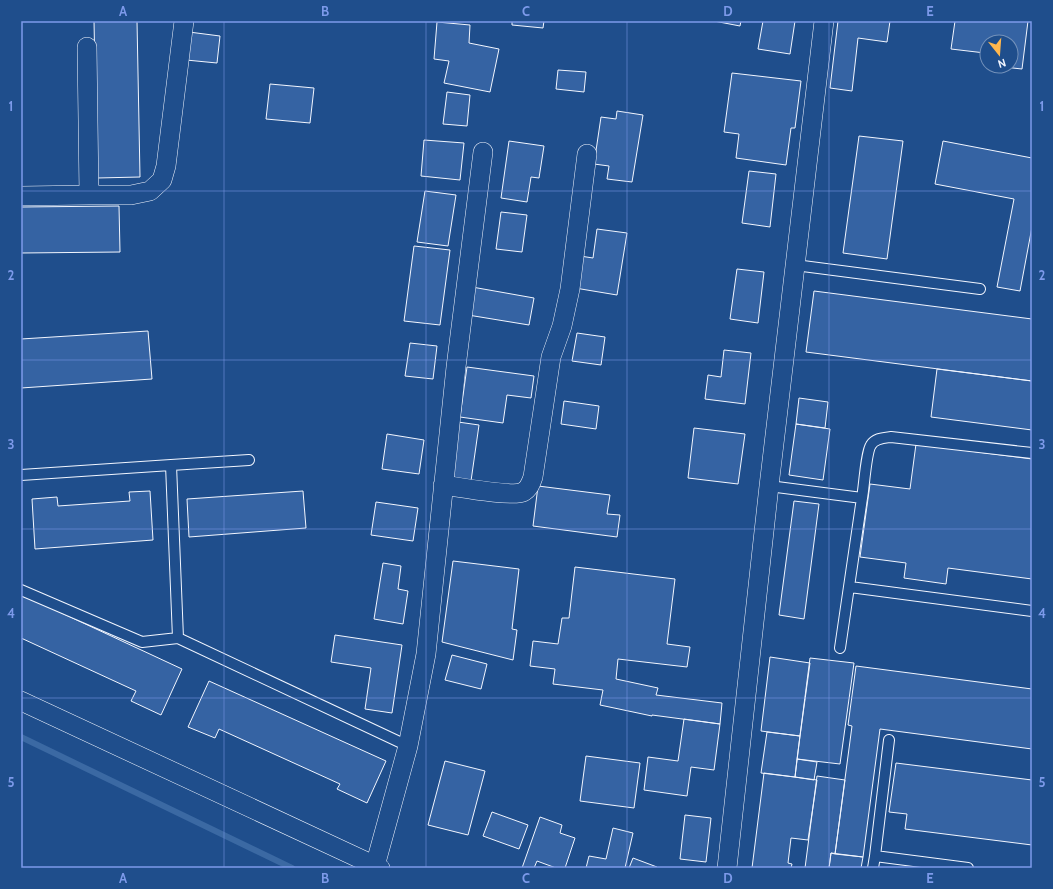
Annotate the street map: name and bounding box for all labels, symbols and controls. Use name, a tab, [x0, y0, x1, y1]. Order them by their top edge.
text: A	[119, 3, 128, 19]
text: B	[321, 3, 329, 19]
text: C	[522, 3, 530, 19]
text: D	[723, 3, 733, 19]
text: E	[926, 3, 934, 19]
north arrow	[979, 34, 1019, 74]
text: N	[996, 56, 1008, 71]
text: 1	[9, 98, 13, 114]
text: 1	[1040, 98, 1044, 114]
text: 2	[8, 267, 15, 283]
text: 2	[1039, 267, 1046, 283]
text: 3	[7, 436, 15, 452]
text: 3	[1038, 436, 1046, 452]
text: 4	[7, 605, 15, 621]
text: 4	[1038, 605, 1046, 621]
text: 5	[8, 774, 15, 790]
text: 5	[1039, 774, 1046, 790]
text: A	[119, 870, 128, 886]
text: B	[321, 870, 329, 886]
text: C	[522, 870, 530, 886]
text: D	[723, 870, 733, 886]
text: E	[926, 870, 934, 886]

